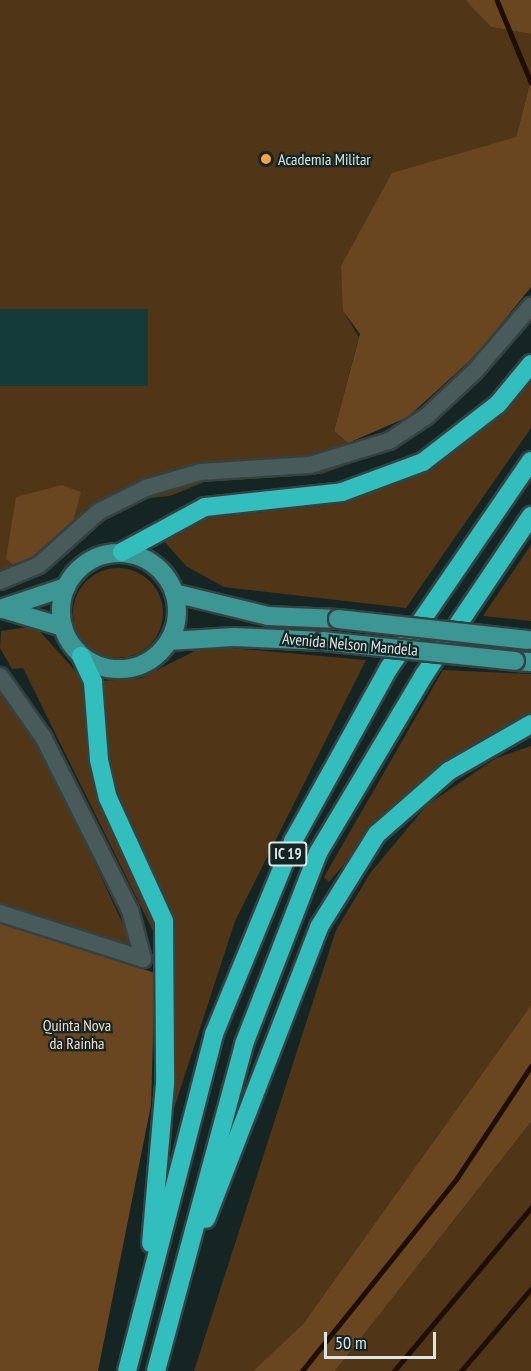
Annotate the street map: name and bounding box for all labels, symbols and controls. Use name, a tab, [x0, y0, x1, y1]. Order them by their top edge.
place label: Academia Militar	[278, 149, 371, 169]
marker: Academia Militar	[259, 152, 273, 166]
street label: Avenida Nelson Mandela	[281, 629, 419, 659]
road number: IC 19	[267, 842, 309, 866]
park label: Quinta Nova da Rainha	[43, 1015, 111, 1053]
scale bar	[327, 1320, 440, 1358]
text: 50 m	[335, 1331, 367, 1354]

